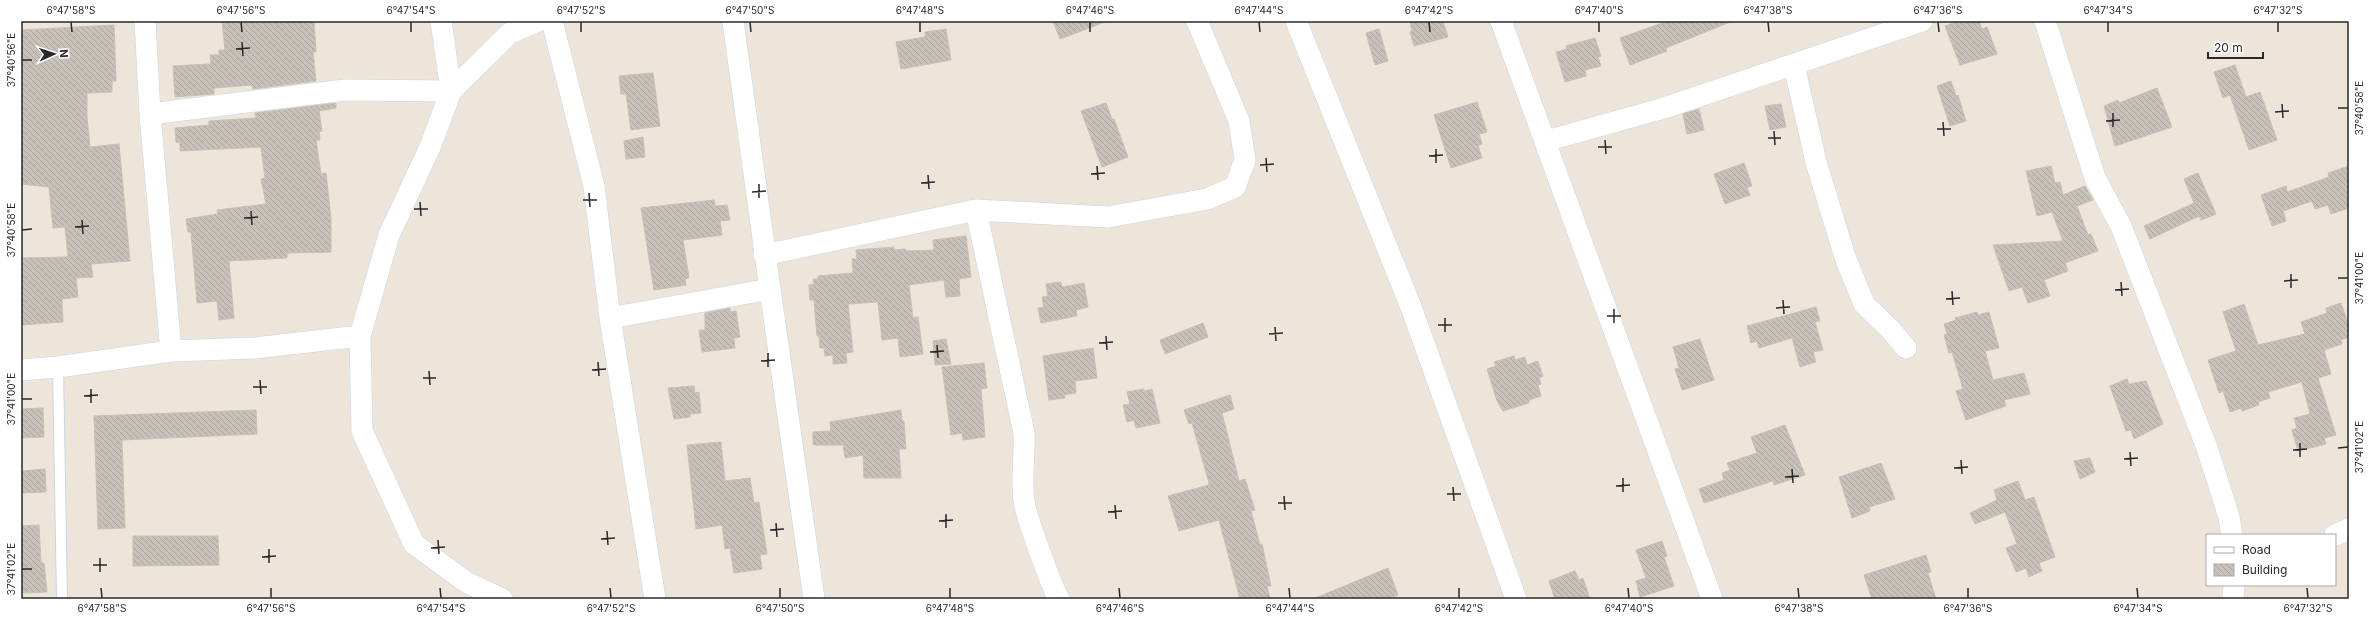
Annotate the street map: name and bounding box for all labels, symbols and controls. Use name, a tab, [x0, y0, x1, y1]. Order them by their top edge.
text: 6°47'58"S	[47, 4, 95, 16]
text: 6°47'56"S	[217, 4, 265, 16]
text: 6°47'54"S	[386, 4, 436, 16]
text: 6°47'52"S	[557, 4, 605, 16]
text: 6°47'50"S	[726, 4, 774, 16]
text: 6°47'48"S	[896, 4, 944, 16]
text: 6°47'46"S	[1066, 4, 1114, 16]
text: 6°47'44"S	[1235, 4, 1283, 16]
text: 6°47'42"S	[1405, 4, 1453, 16]
text: 6°47'40"S	[1575, 4, 1623, 16]
text: 6°47'38"S	[1744, 4, 1792, 16]
text: 6°47'36"S	[1914, 4, 1962, 16]
text: 6°47'34"S	[2083, 4, 2133, 16]
text: 6°47'32"S	[2254, 4, 2302, 16]
text: 37°40'56"E	[5, 33, 17, 87]
north arrow	[34, 34, 74, 74]
scale bar	[2208, 34, 2263, 60]
text: 20 m	[2214, 40, 2243, 55]
text: N	[57, 49, 71, 58]
text: 37°40'58"E	[2353, 81, 2365, 135]
text: 37°40'58"E	[5, 203, 17, 257]
text: 37°41'00"E	[2353, 252, 2365, 304]
text: 37°41'00"E	[5, 373, 17, 425]
text: 37°41'02"E	[2353, 421, 2365, 473]
legend	[2206, 534, 2336, 586]
text: Road	[2242, 542, 2271, 557]
text: 37°41'02"E	[5, 543, 17, 595]
text: Building	[2242, 562, 2287, 577]
text: 6°47'58"S	[78, 602, 126, 614]
text: 6°47'56"S	[247, 602, 295, 614]
text: 6°47'54"S	[416, 602, 466, 614]
text: 6°47'52"S	[587, 602, 635, 614]
text: 6°47'50"S	[756, 602, 804, 614]
text: 6°47'48"S	[926, 602, 974, 614]
text: 6°47'46"S	[1096, 602, 1144, 614]
text: 6°47'44"S	[1266, 602, 1314, 614]
text: 6°47'42"S	[1435, 602, 1483, 614]
text: 6°47'40"S	[1605, 602, 1653, 614]
text: 6°47'38"S	[1775, 602, 1823, 614]
text: 6°47'36"S	[1944, 602, 1992, 614]
text: 6°47'34"S	[2113, 602, 2163, 614]
text: 6°47'32"S	[2284, 602, 2332, 614]

